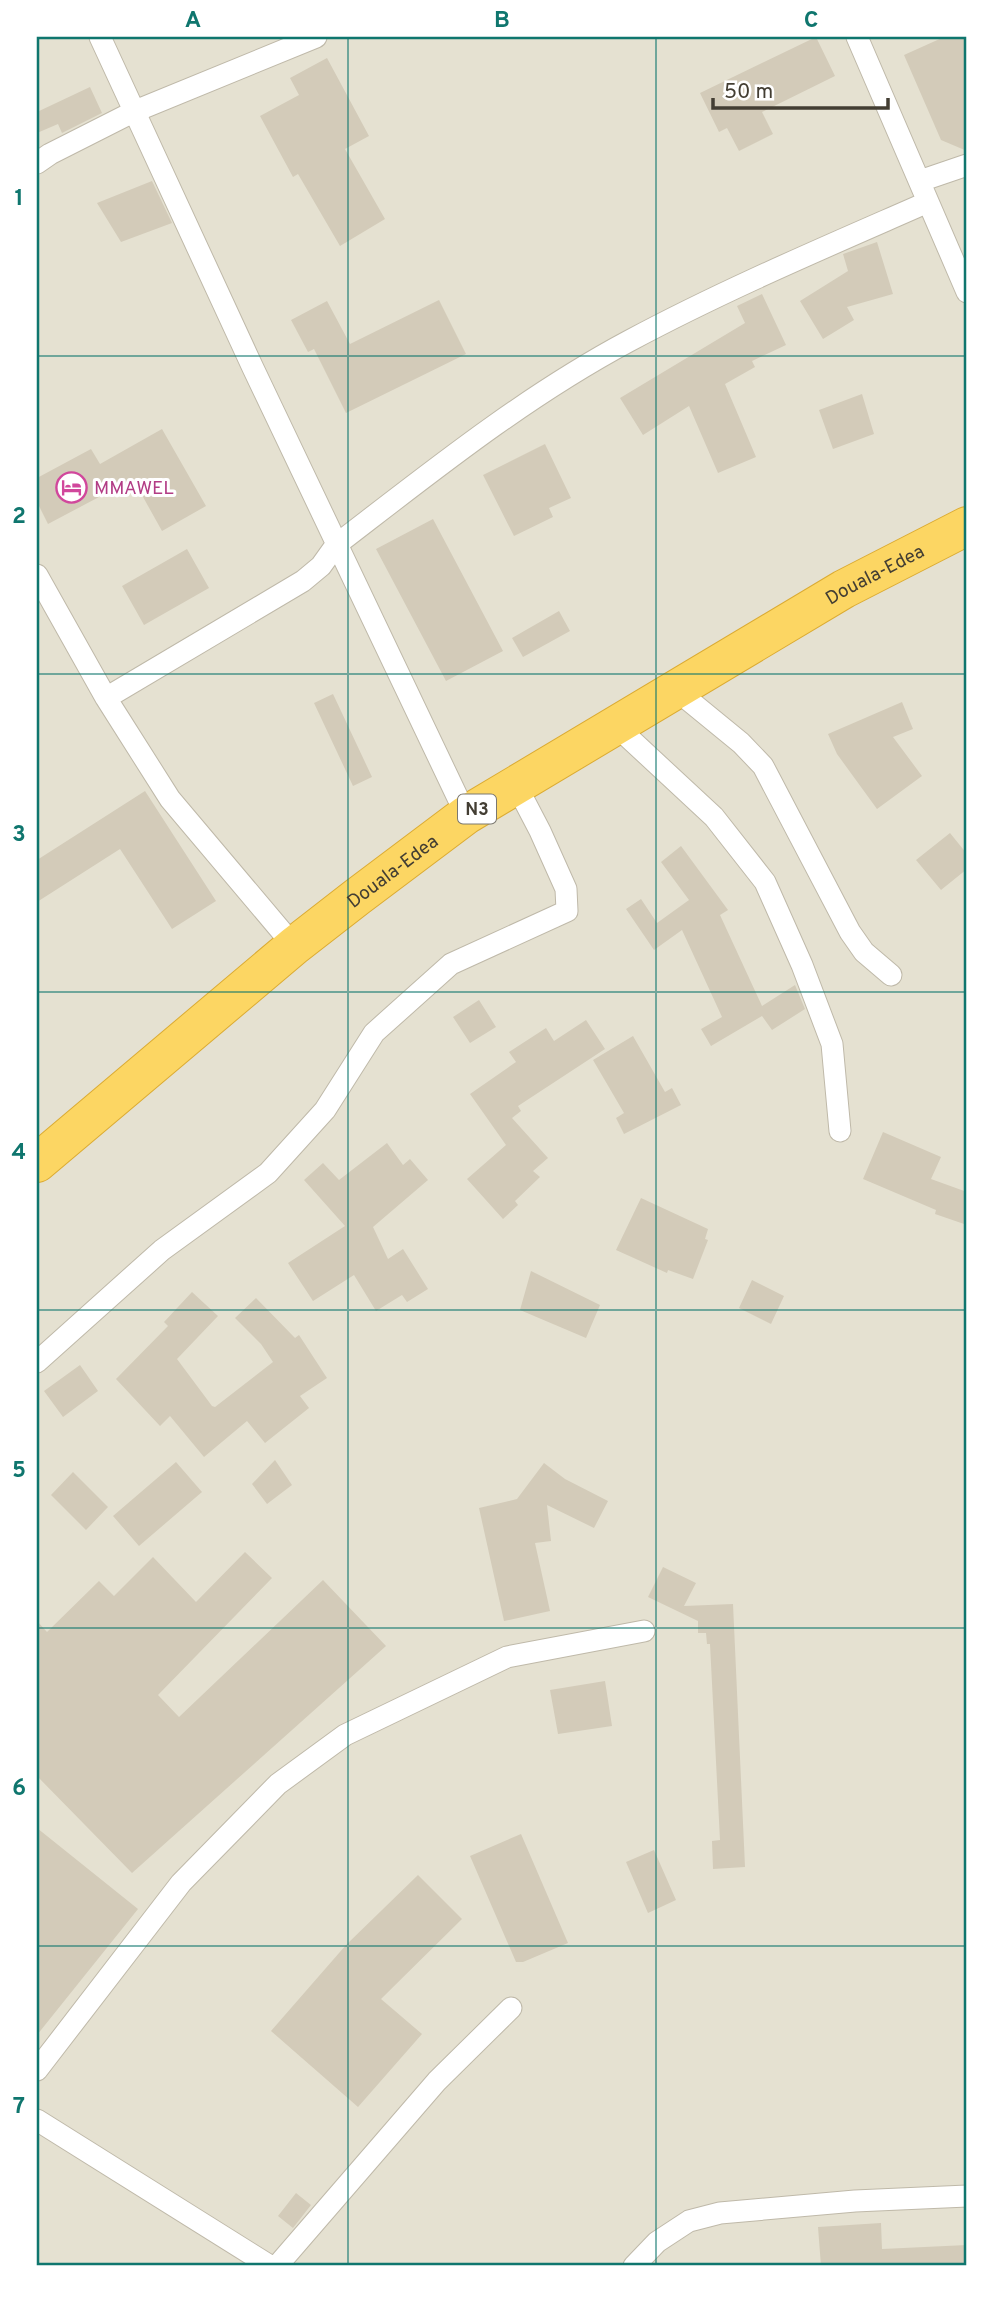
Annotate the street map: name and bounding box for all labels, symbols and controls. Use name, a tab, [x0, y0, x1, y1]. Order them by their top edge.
text: A	[185, 7, 201, 36]
text: B	[494, 7, 510, 36]
text: C	[804, 7, 818, 36]
scale bar	[713, 66, 888, 110]
text: 50 m	[724, 79, 773, 106]
text: 1	[14, 185, 24, 214]
hotel icon: MMAWEL	[54, 470, 88, 504]
place label: MMAWEL	[94, 477, 174, 501]
text: 2	[12, 503, 26, 532]
street label: Douala-Edea	[822, 540, 929, 611]
road number: N3	[458, 794, 496, 824]
text: 3	[12, 821, 26, 850]
street label: Douala-Edea	[343, 830, 444, 914]
text: 4	[12, 1139, 26, 1168]
text: 5	[12, 1457, 26, 1486]
text: 6	[12, 1775, 26, 1804]
text: 7	[13, 2093, 25, 2122]

